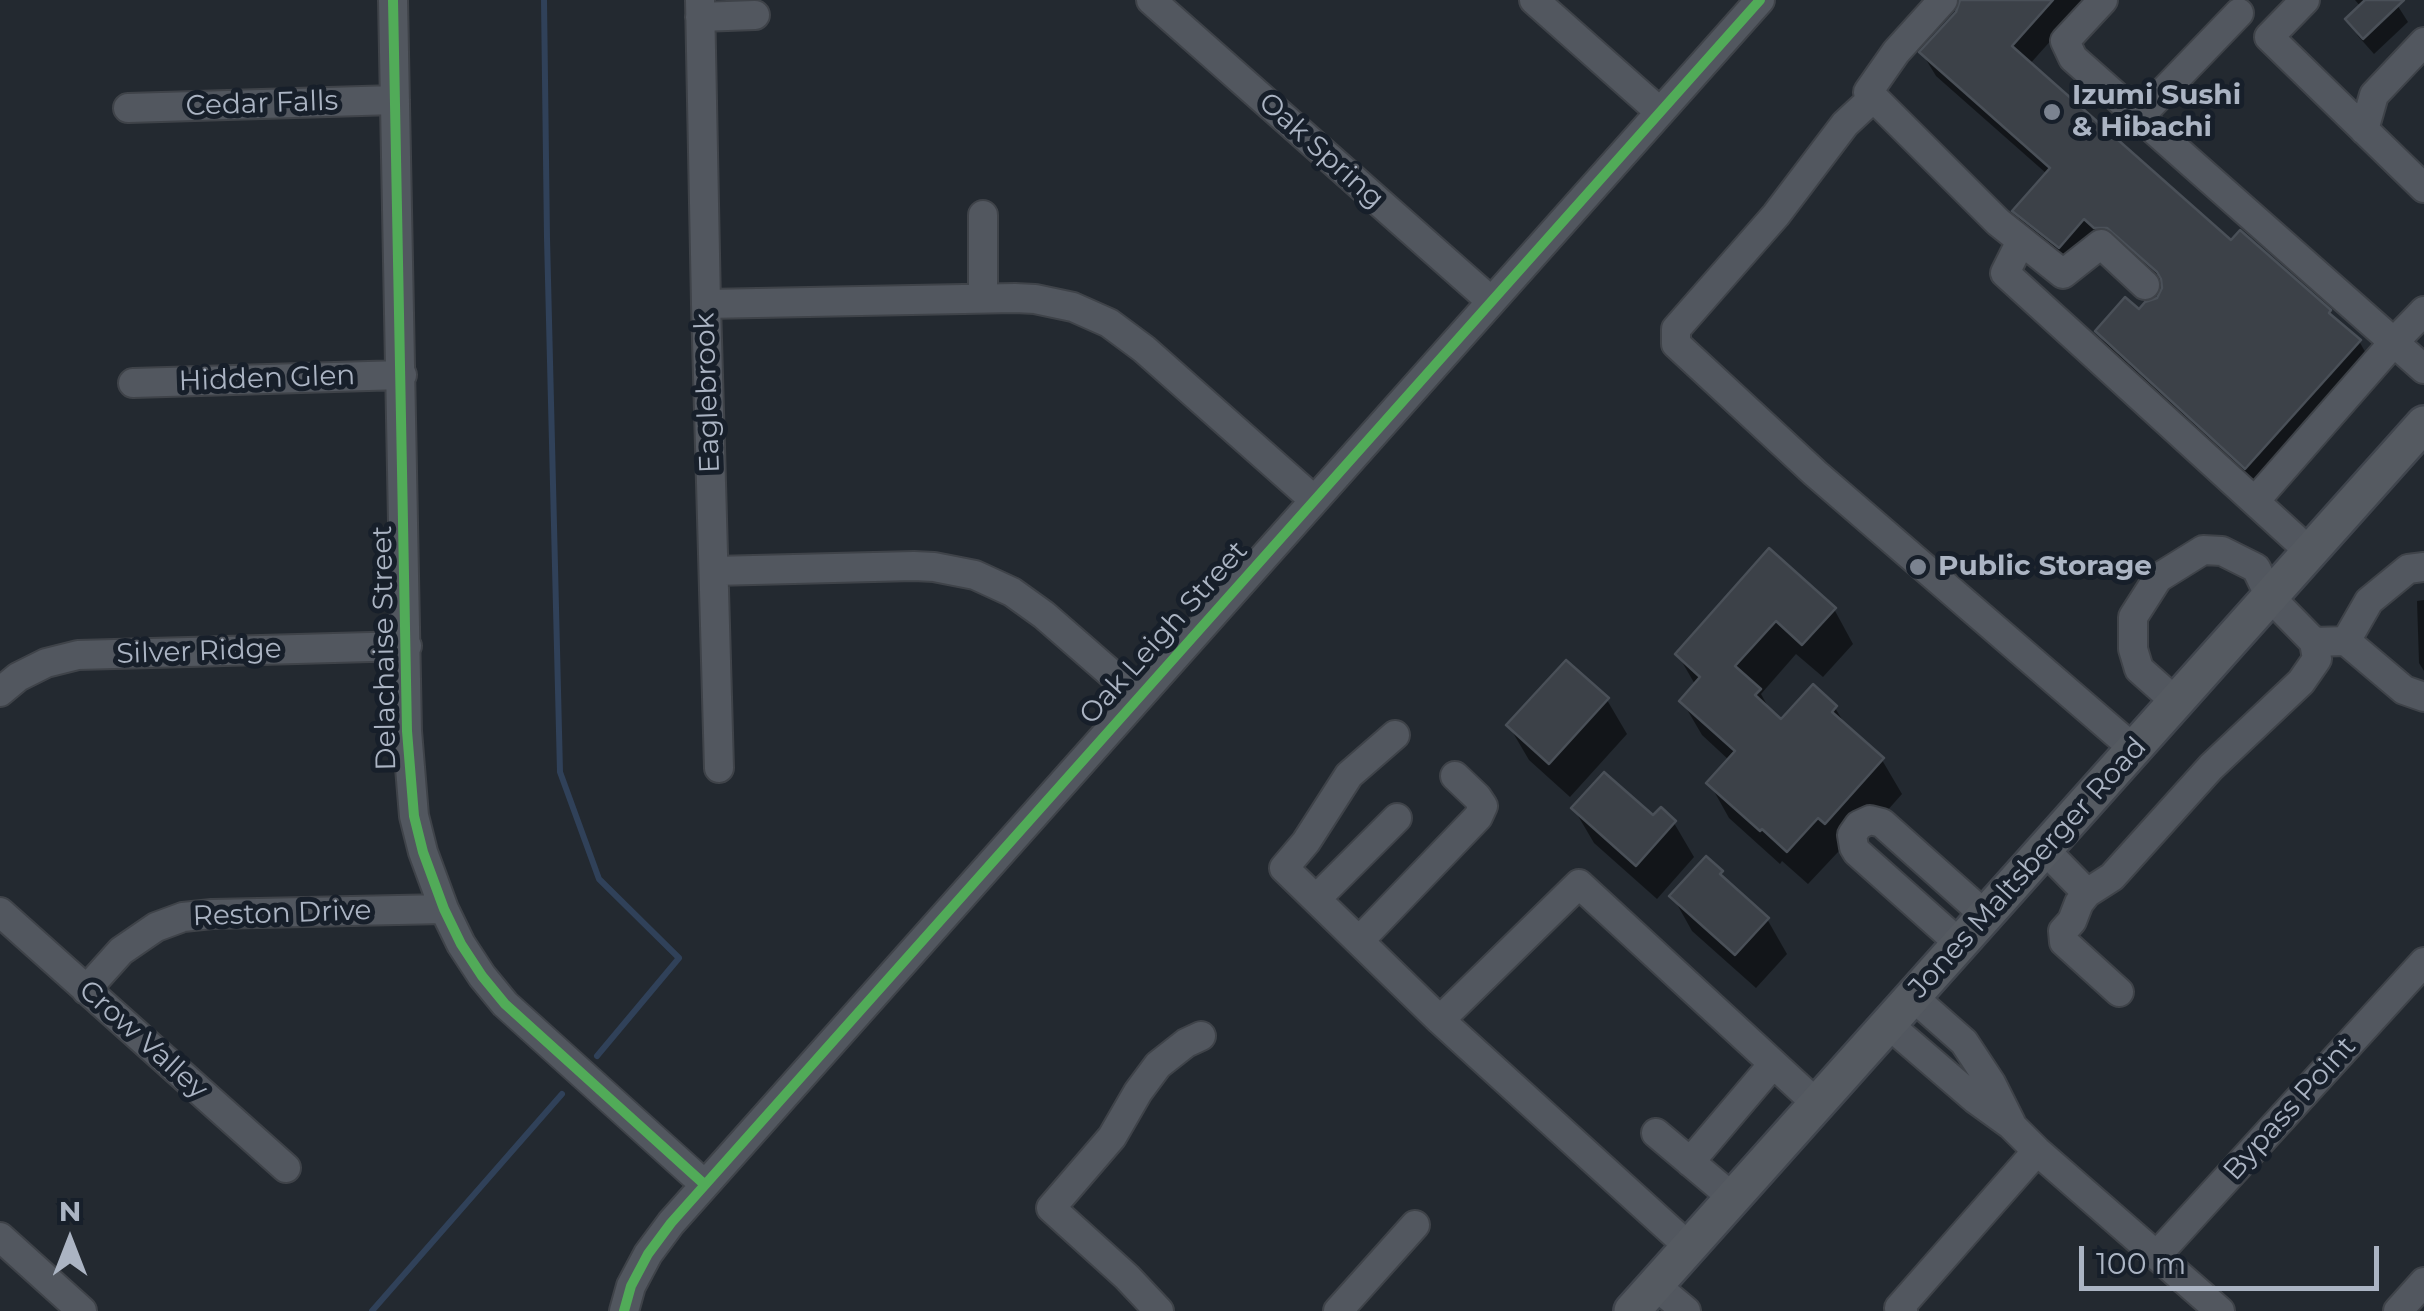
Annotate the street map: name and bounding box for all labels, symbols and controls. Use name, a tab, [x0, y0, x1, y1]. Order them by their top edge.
place label: Izumi Sushi & Hibachi	[2072, 79, 2241, 145]
street label: Cedar Falls	[185, 85, 339, 123]
street label: Oak Spring	[1251, 86, 1391, 216]
marker: Izumi Sushi & Hibachi	[2041, 101, 2063, 123]
street label: Eaglebrook	[688, 312, 728, 474]
street label: Hidden Glen	[178, 359, 356, 399]
street label: Delachaise Street	[366, 525, 404, 771]
street label: Oak Leigh Street	[1073, 534, 1255, 732]
place label: Public Storage	[1938, 550, 2152, 584]
marker: Public Storage	[1907, 556, 1929, 578]
street label: Silver Ridge	[116, 632, 282, 672]
street label: Jones Maltsberger Road	[1902, 731, 2154, 1005]
street label: Reston Drive	[192, 894, 372, 934]
street label: Crow Valley	[72, 974, 214, 1106]
street label: Bypass Point	[2217, 1030, 2363, 1188]
north arrow	[20, 1191, 120, 1291]
text: N	[59, 1194, 81, 1228]
scale bar	[2084, 1226, 2384, 1288]
text: 100 m	[2096, 1245, 2186, 1282]

